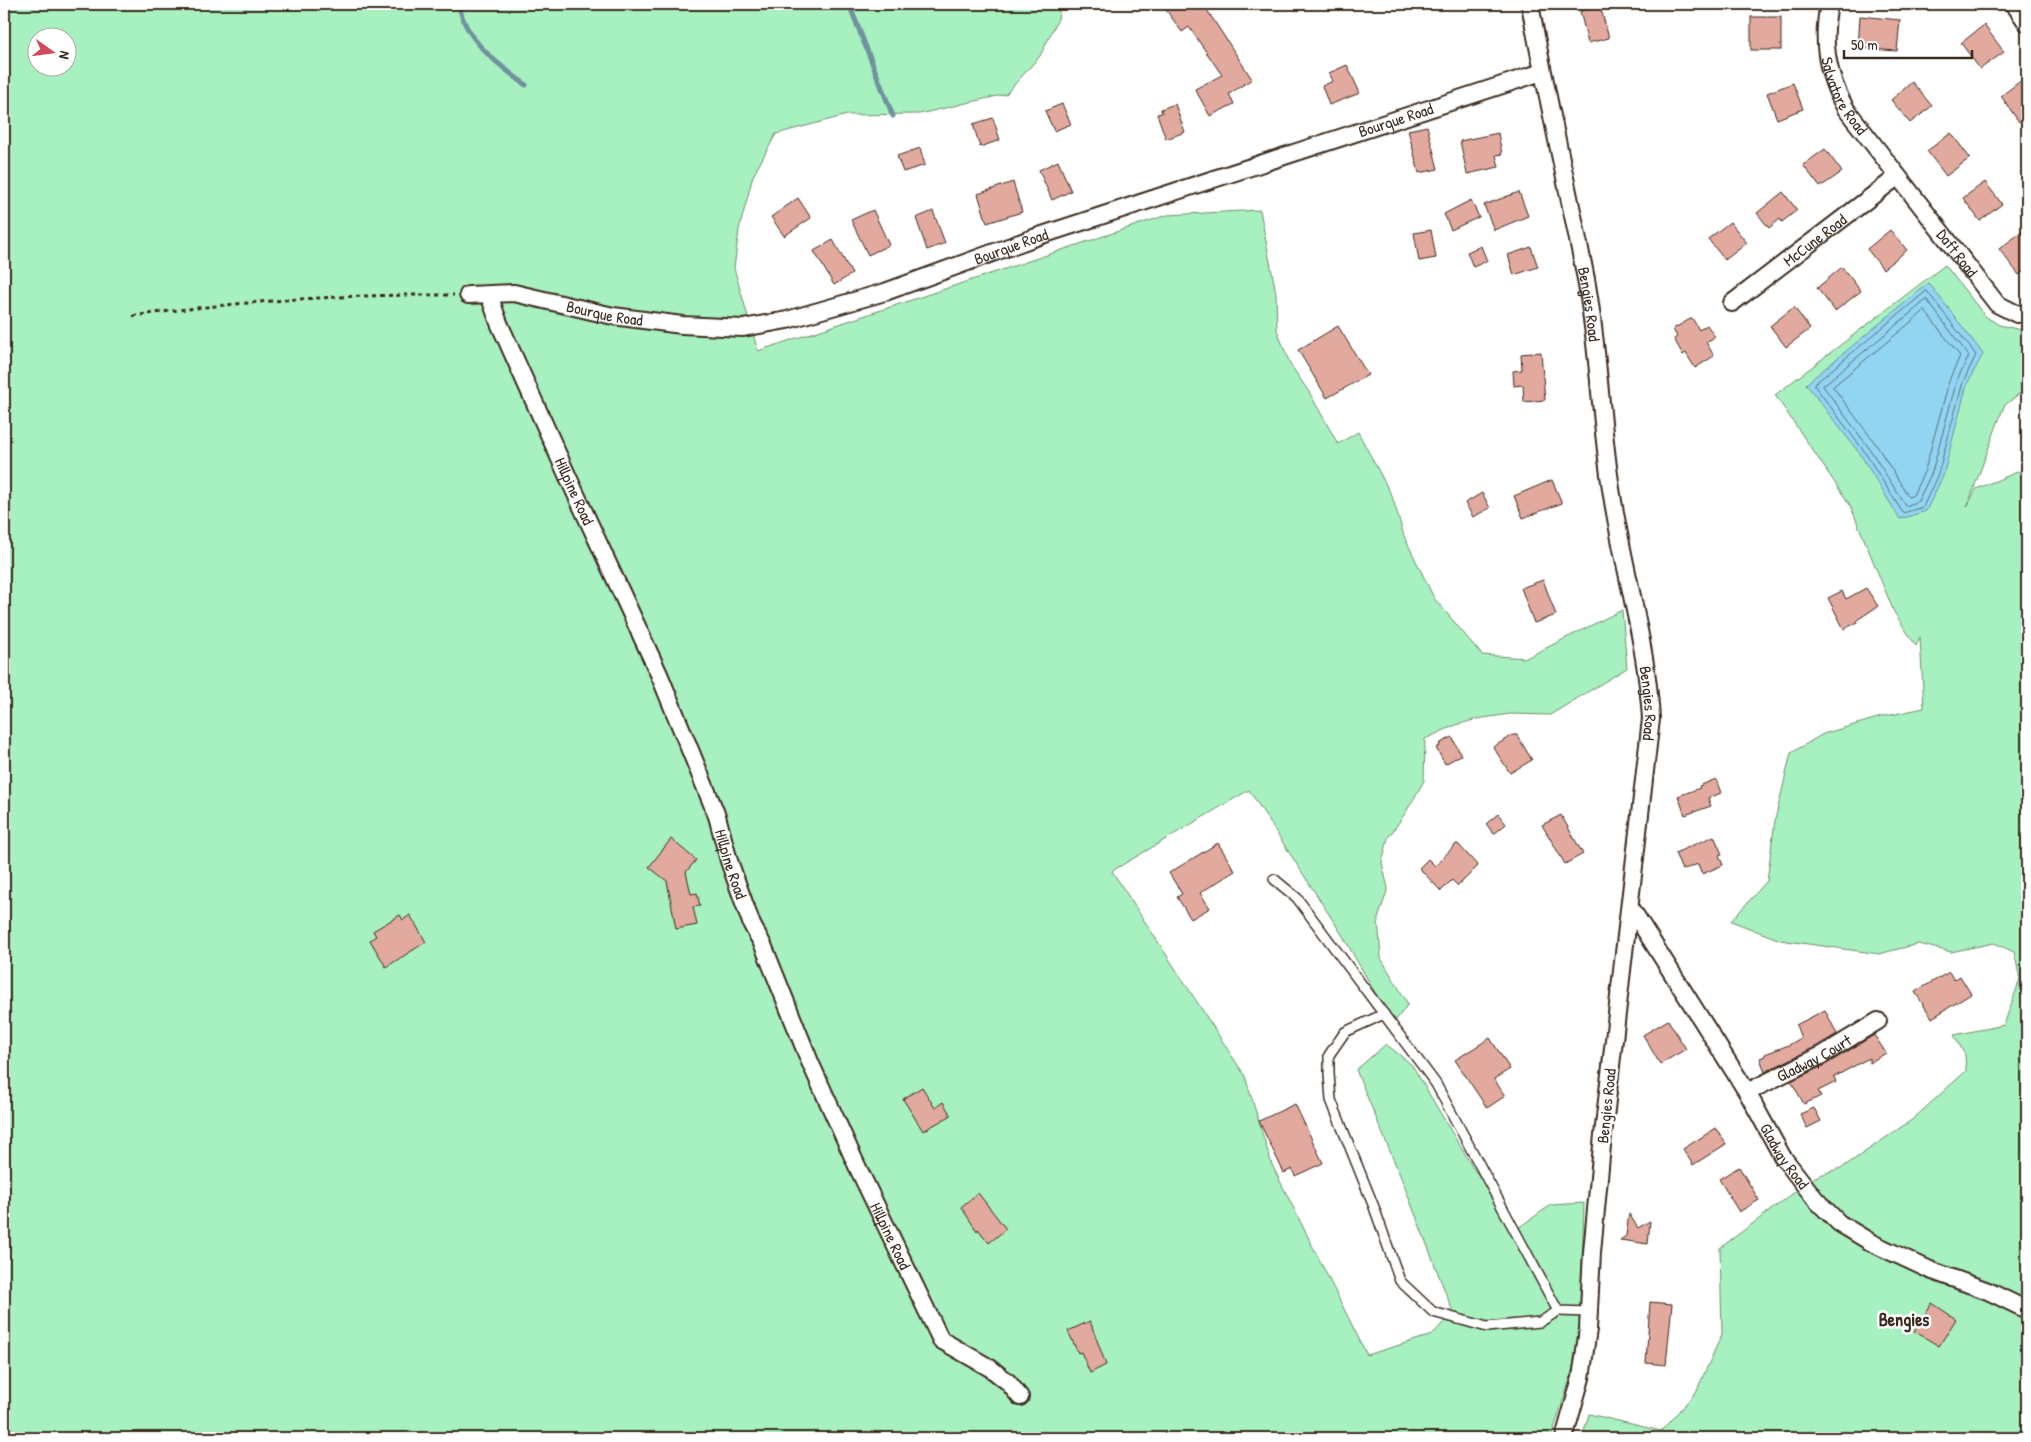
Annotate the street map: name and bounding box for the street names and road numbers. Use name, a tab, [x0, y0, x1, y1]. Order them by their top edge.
street label: Salvatore Road	[1816, 55, 1873, 139]
street label: Bourque Road	[1356, 97, 1436, 142]
street label: McCune Road	[1778, 209, 1851, 271]
street label: Bourque Road	[971, 223, 1051, 270]
street label: Daft Road	[1932, 224, 1983, 281]
street label: Bengies Road	[1573, 265, 1606, 342]
street label: Bourque Road	[564, 295, 644, 331]
street label: Hillpine Road	[550, 454, 600, 528]
street label: Bengies Road	[1634, 664, 1662, 742]
street label: Hillpine Road	[710, 827, 753, 902]
street label: Gladway Court	[1773, 1029, 1856, 1087]
street label: Bengies Road	[1591, 1068, 1621, 1144]
street label: Gladway Road	[1755, 1119, 1815, 1194]
street label: Hillpine Road	[865, 1199, 916, 1273]

